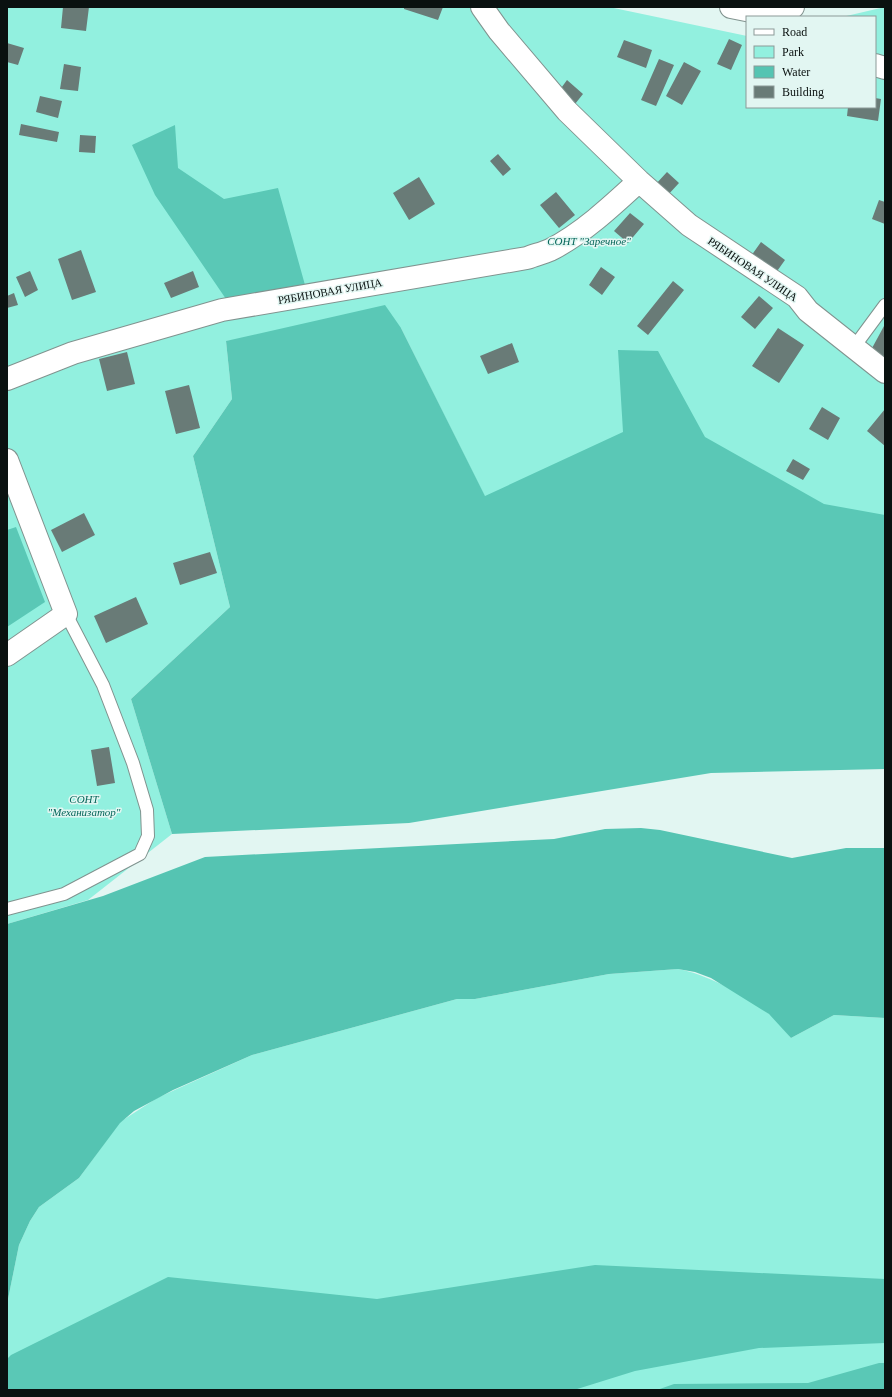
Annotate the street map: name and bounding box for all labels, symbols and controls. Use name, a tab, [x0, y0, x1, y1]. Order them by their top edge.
legend	[746, 16, 876, 108]
text: Road	[782, 25, 807, 39]
text: Park	[782, 45, 804, 59]
text: Water	[782, 65, 810, 79]
text: Building	[782, 85, 824, 99]
park label: СОНТ "Заречное"	[547, 235, 631, 247]
street label: РЯБИНОВАЯ УЛИЦА	[706, 235, 800, 303]
street label: РЯБИНОВАЯ УЛИЦА	[277, 276, 383, 306]
park label: СОНТ "Механизатор"	[48, 793, 121, 818]

